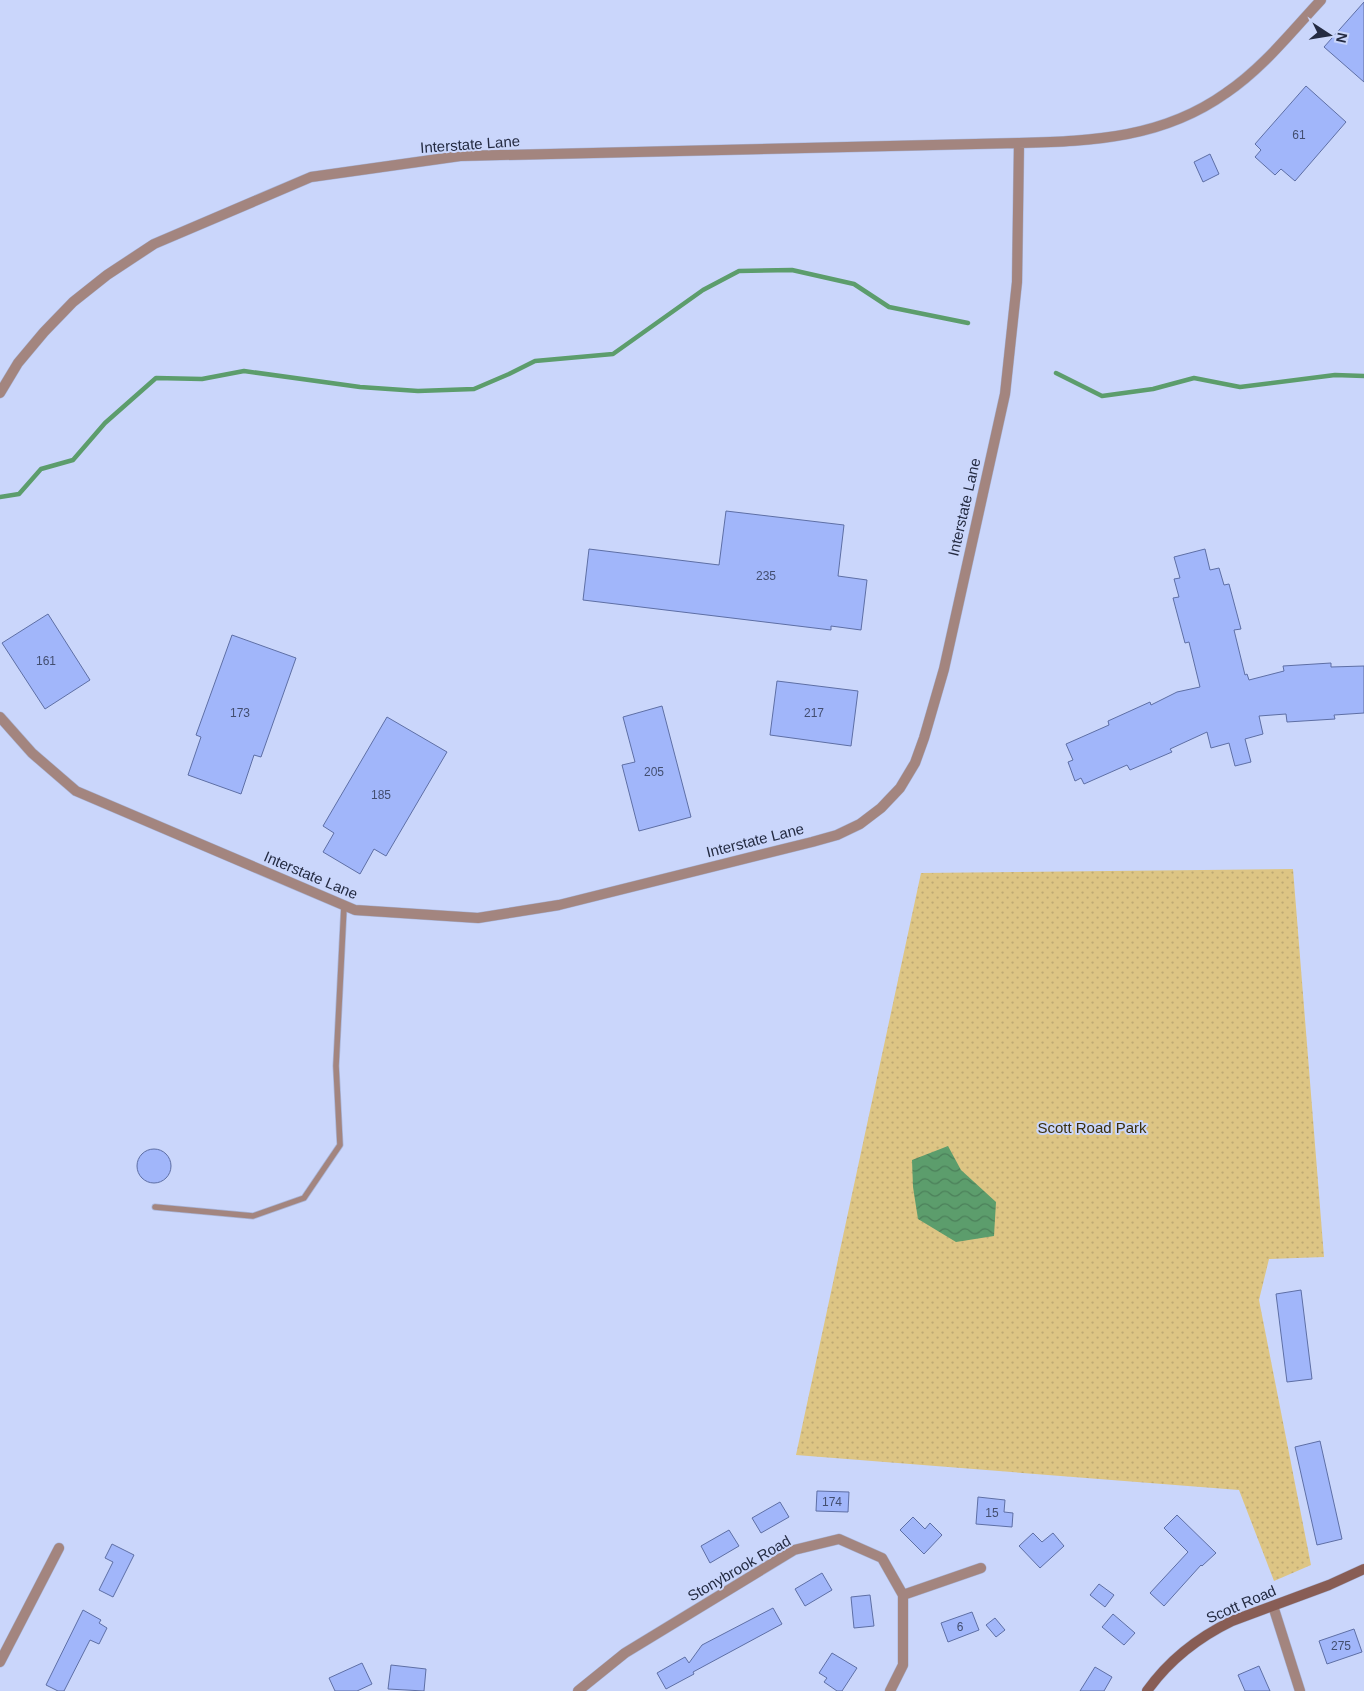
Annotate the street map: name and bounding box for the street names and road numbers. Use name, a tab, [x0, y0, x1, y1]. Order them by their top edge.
street label: Interstate Lane	[419, 132, 521, 156]
street label: Interstate Lane	[944, 456, 984, 558]
street label: Interstate Lane	[704, 820, 806, 860]
street label: Interstate Lane	[262, 848, 360, 902]
street label: Stonybrook Road	[685, 1532, 793, 1604]
street label: Scott Road	[1204, 1582, 1278, 1626]

